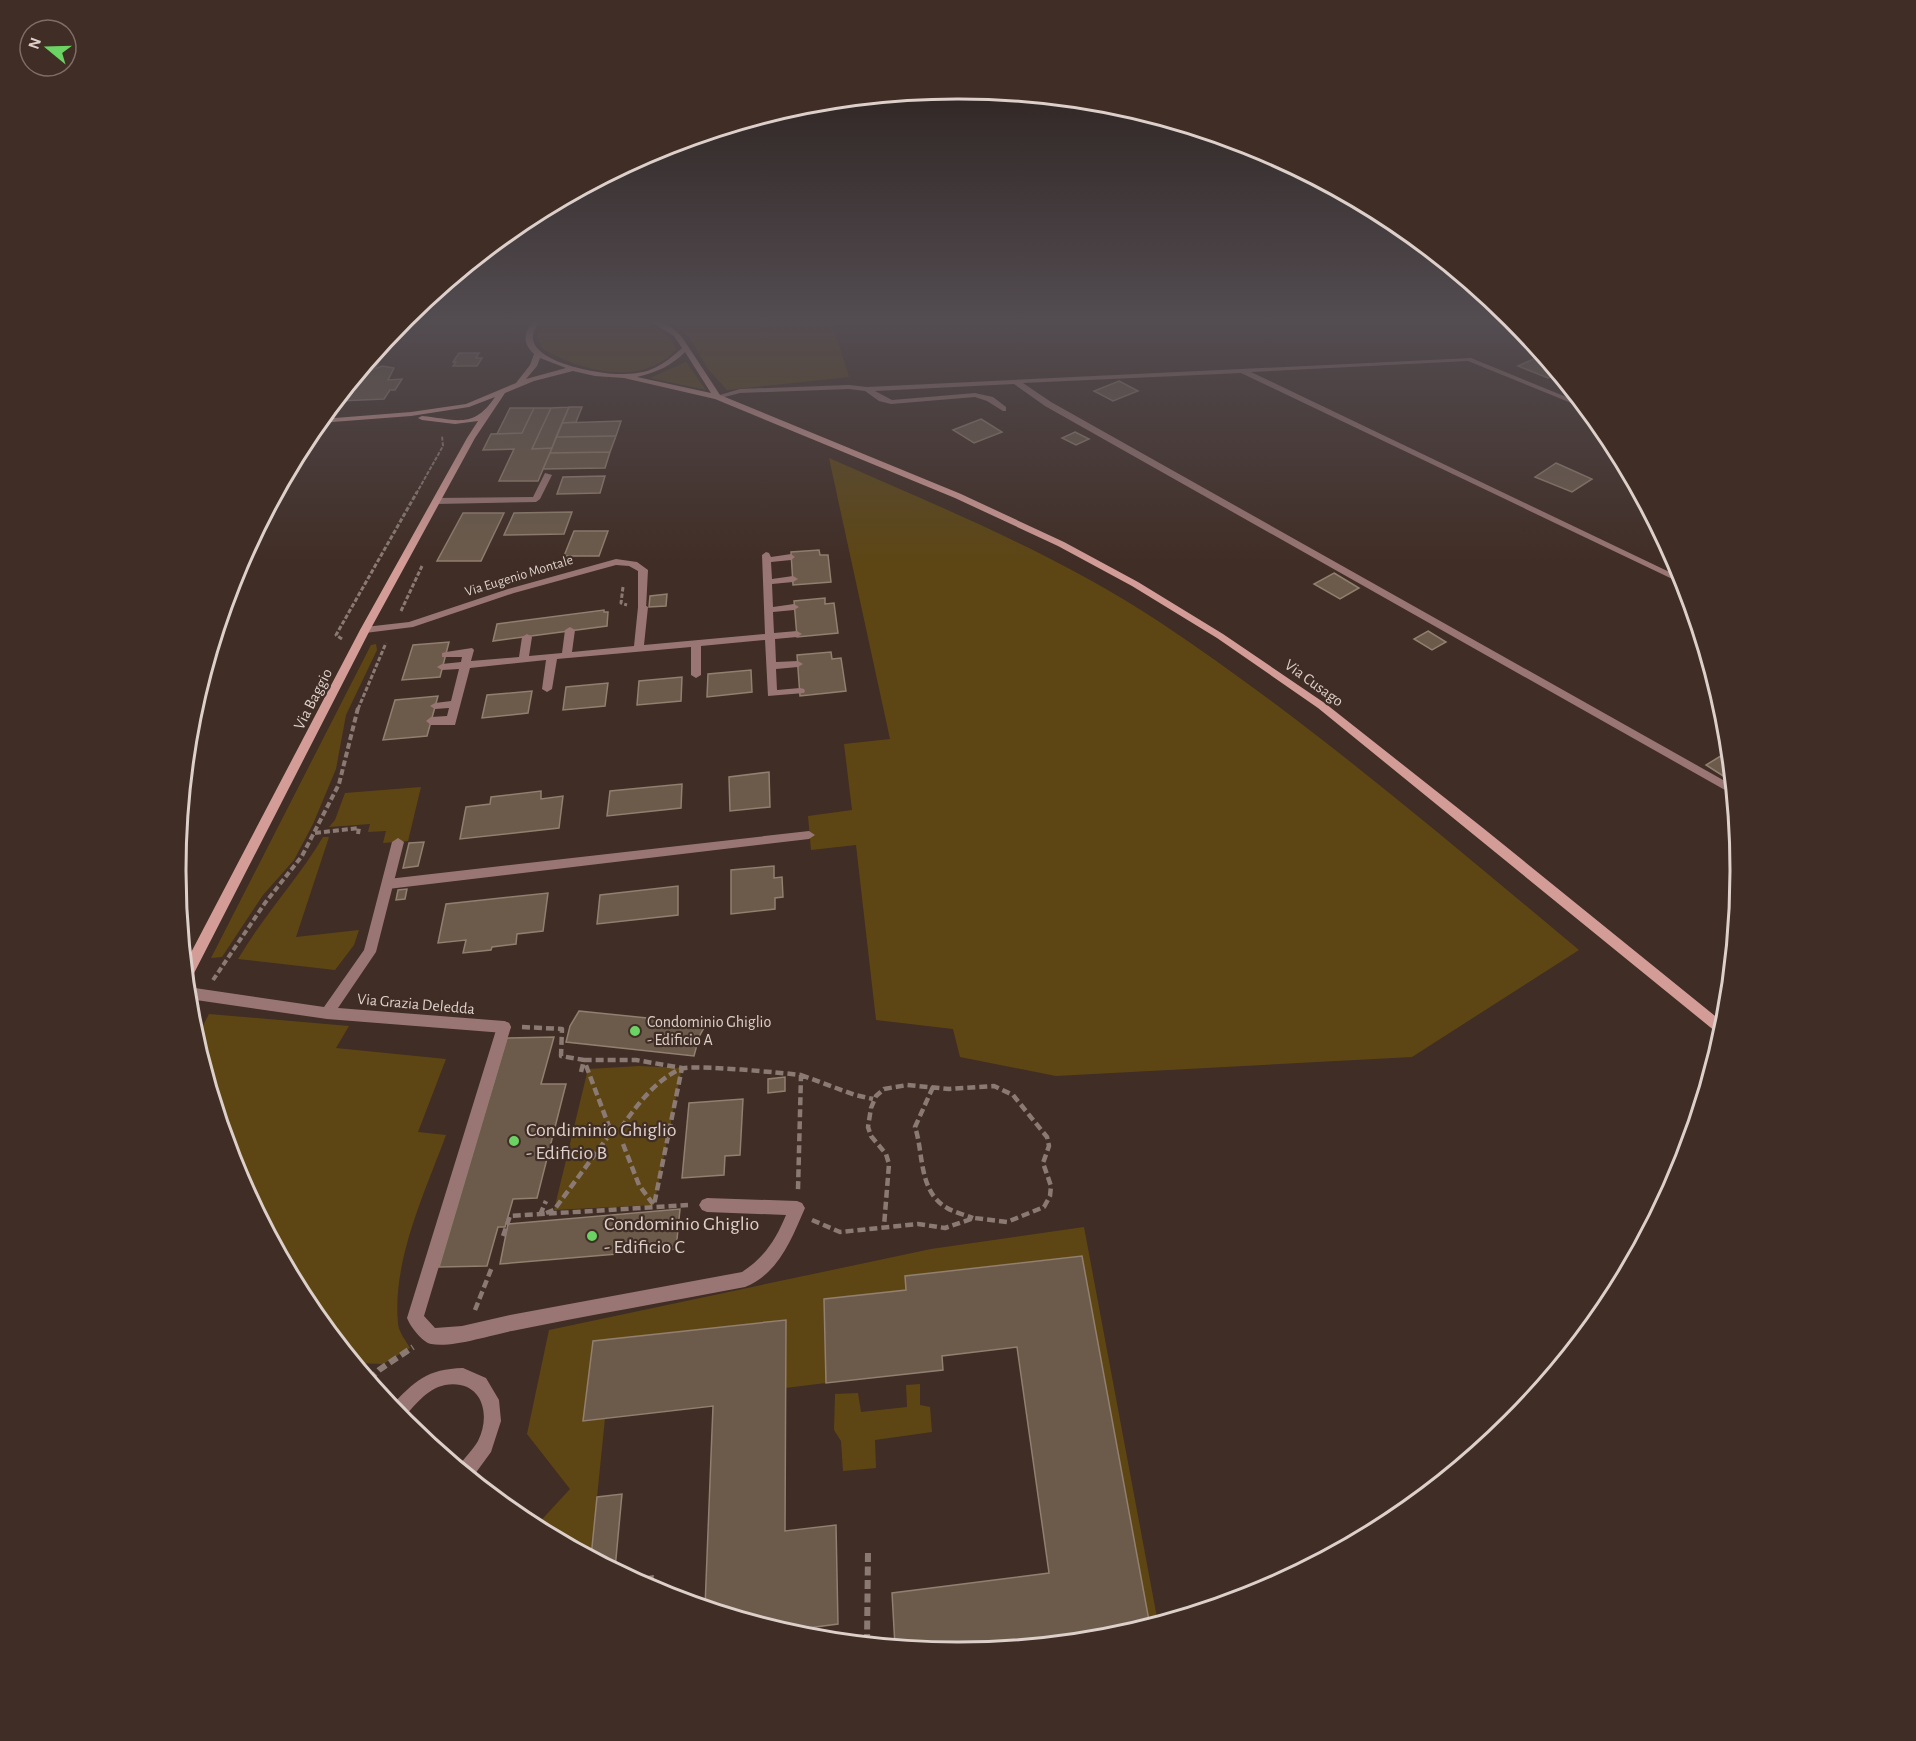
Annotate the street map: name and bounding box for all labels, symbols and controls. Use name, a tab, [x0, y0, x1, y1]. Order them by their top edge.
north arrow	[18, 18, 78, 78]
text: N	[25, 36, 44, 51]
street label: Via Eugenio Montale	[463, 553, 575, 599]
street label: Via Cusago	[1282, 656, 1346, 710]
street label: Via Baggio	[291, 666, 335, 732]
street label: Via Grazia Deledda	[356, 991, 476, 1017]
place label: Condominio Ghiglio - Edificio A	[647, 1014, 771, 1048]
marker: Condominio Ghiglio - Edificio A	[628, 1024, 642, 1038]
place label: Condiminio Ghiglio - Edificio B	[526, 1120, 677, 1163]
marker: Condiminio Ghiglio - Edificio B	[507, 1134, 521, 1148]
place label: Condominio Ghiglio - Edificio C	[604, 1214, 759, 1257]
marker: Condominio Ghiglio - Edificio C	[585, 1229, 599, 1243]

